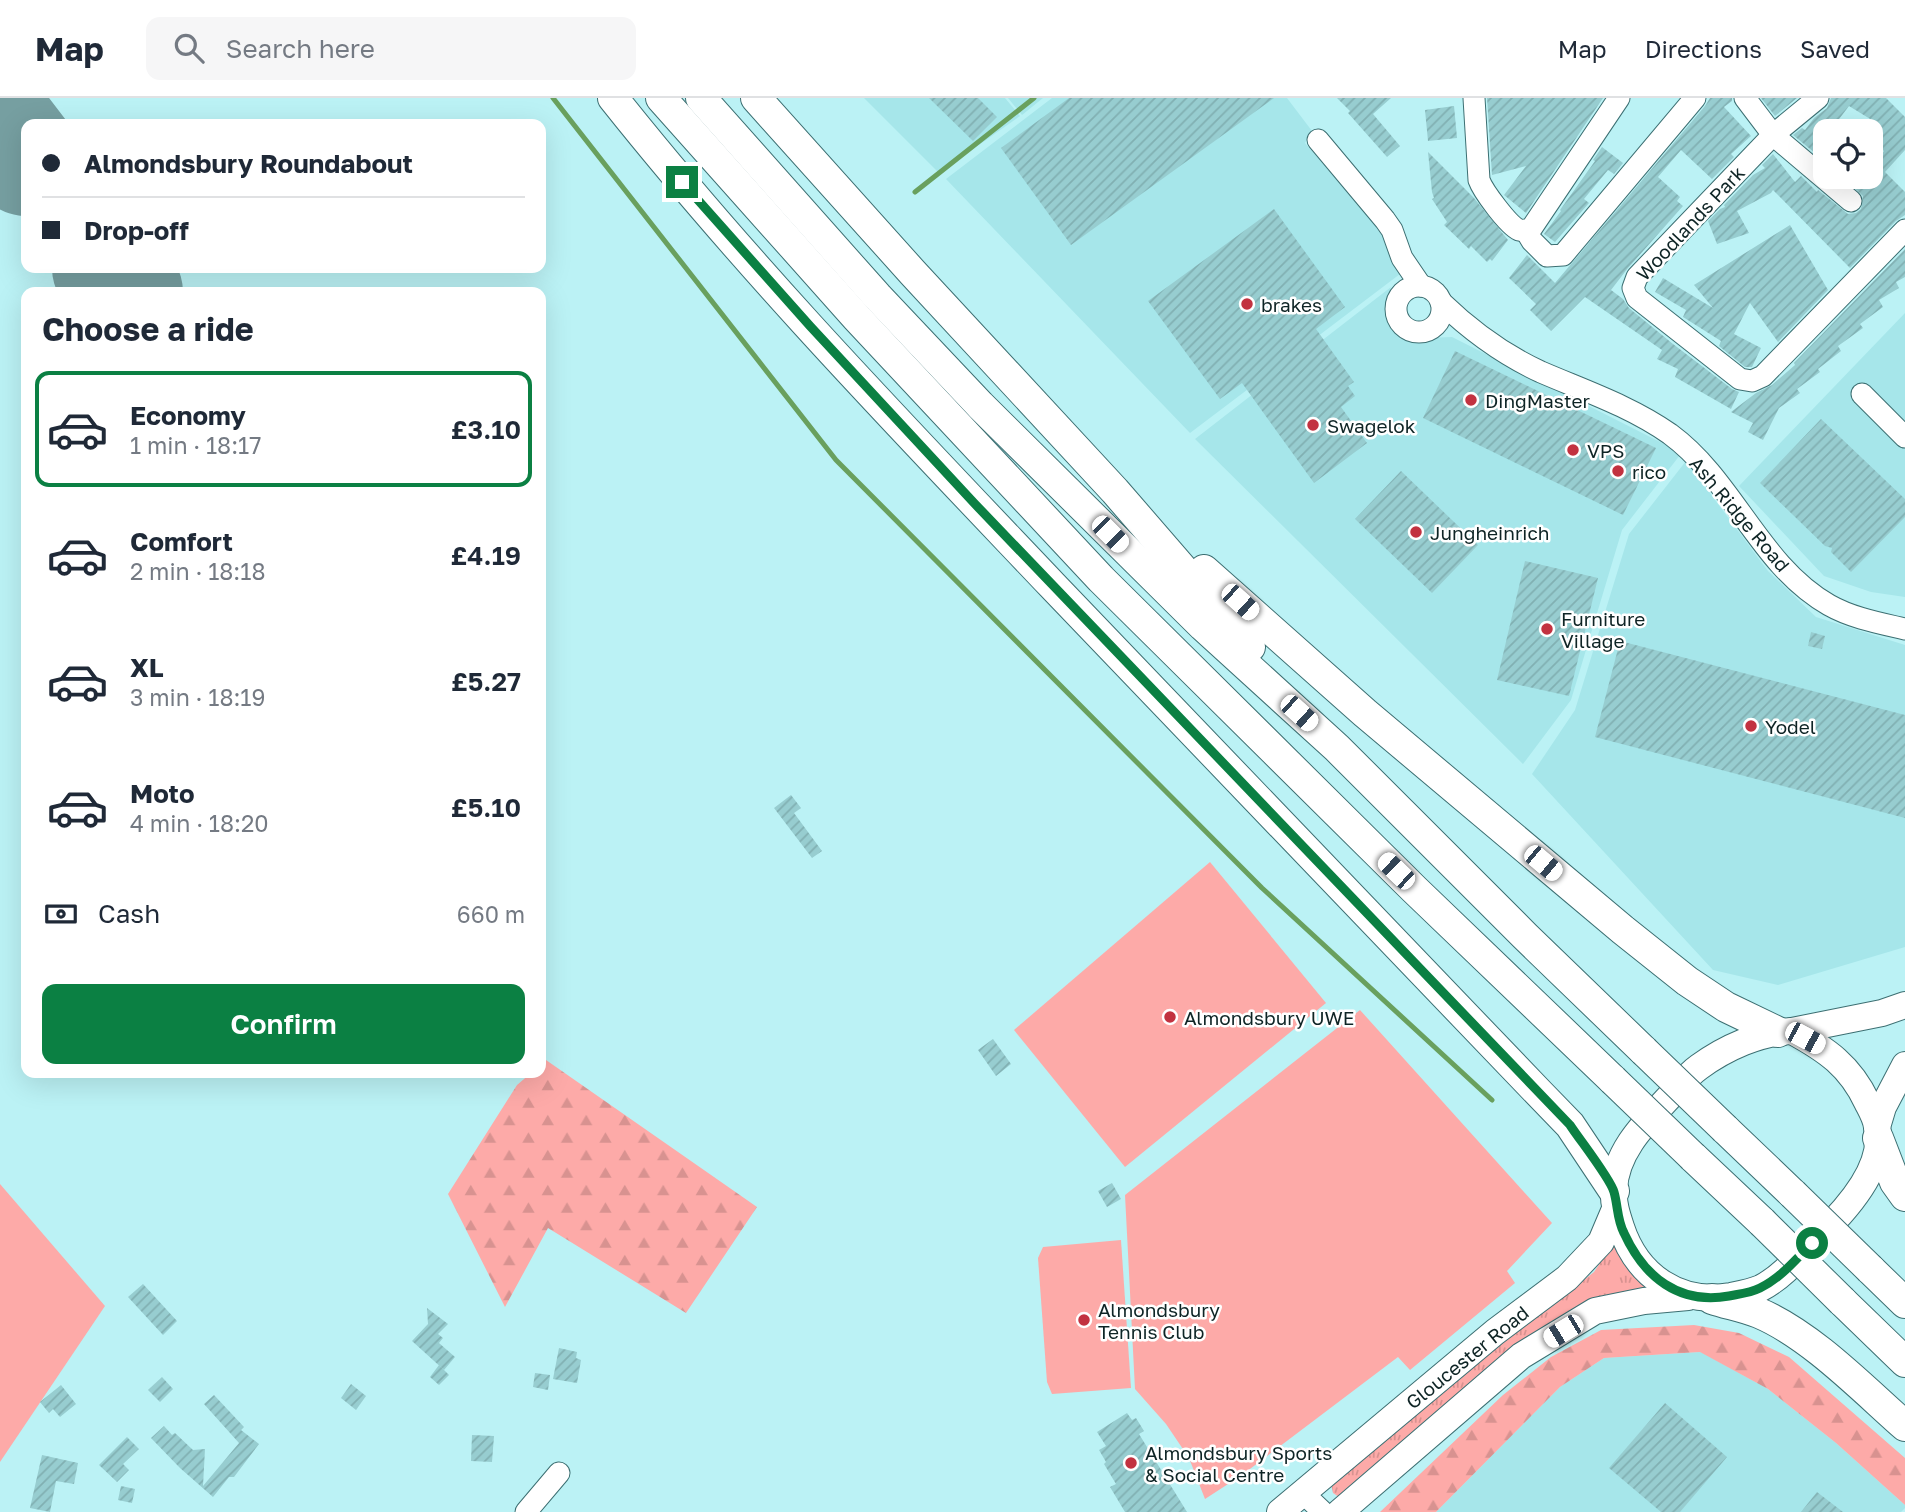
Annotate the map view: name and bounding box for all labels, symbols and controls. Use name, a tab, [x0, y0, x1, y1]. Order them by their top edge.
search box	[146, 17, 636, 80]
text: Map	[35, 29, 104, 68]
icon: search	[170, 29, 208, 67]
text: Search here	[226, 33, 375, 64]
text: Map	[1558, 34, 1607, 63]
text: Directions	[1645, 34, 1762, 63]
text: Saved	[1800, 34, 1870, 63]
map controls	[1813, 119, 1883, 189]
button: locate	[1813, 119, 1883, 189]
text: Almondsbury Roundabout	[84, 148, 413, 179]
street label: Woodlands Park	[1631, 161, 1749, 285]
route end	[666, 166, 698, 198]
text: Drop-off	[84, 215, 189, 246]
place label: brakes	[1261, 293, 1322, 316]
marker: brakes	[1239, 296, 1255, 312]
text: Choose a ride	[42, 310, 254, 348]
place label: DingMaster	[1485, 389, 1591, 412]
marker: DingMaster	[1463, 392, 1479, 408]
icon: car	[46, 398, 109, 461]
text: Economy	[130, 400, 246, 431]
text: £3.10	[451, 414, 521, 445]
place label: Swagelok	[1327, 414, 1416, 437]
marker: Swagelok	[1305, 417, 1321, 433]
text: 1 min · 18:17	[130, 431, 261, 459]
place label: VPS	[1587, 439, 1624, 462]
marker: VPS	[1565, 442, 1581, 458]
street label: Ash Ridge Road	[1685, 452, 1795, 576]
place label: rico	[1632, 460, 1666, 483]
marker: rico	[1610, 463, 1626, 479]
car	[1088, 512, 1133, 556]
place label: Jungheinrich	[1430, 521, 1549, 544]
icon: car	[46, 524, 109, 587]
marker: Jungheinrich	[1408, 524, 1424, 540]
text: Comfort	[130, 526, 233, 557]
text: £4.19	[450, 540, 521, 571]
text: 2 min · 18:18	[130, 557, 265, 585]
car	[1218, 580, 1263, 624]
place label: Furniture Village	[1561, 607, 1645, 652]
marker: Furniture Village	[1539, 621, 1555, 637]
icon: car	[46, 650, 109, 713]
text: XL	[130, 652, 164, 683]
text: £5.27	[451, 666, 521, 697]
text: 3 min · 18:19	[130, 683, 265, 711]
car	[1277, 691, 1322, 735]
place label: Yodel	[1765, 715, 1816, 738]
marker: Yodel	[1743, 718, 1759, 734]
icon: car	[46, 776, 109, 839]
text: Moto	[130, 778, 195, 809]
text: £5.10	[451, 792, 521, 823]
text: 4 min · 18:20	[130, 809, 269, 837]
car	[1521, 841, 1566, 885]
car	[1374, 849, 1419, 893]
icon: cash	[42, 895, 80, 933]
text: Cash	[98, 898, 160, 929]
text: 660 m	[457, 900, 525, 928]
button: Confirm	[42, 984, 525, 1064]
place label: Almondsbury UWE	[1184, 1006, 1354, 1029]
marker: Almondsbury UWE	[1162, 1009, 1178, 1025]
car	[1782, 1019, 1829, 1057]
route start	[1796, 1227, 1828, 1259]
place label: Almondsbury Tennis Club	[1098, 1298, 1220, 1343]
street label: Gloucester Road	[1401, 1301, 1533, 1413]
car	[1540, 1311, 1587, 1351]
marker: Almondsbury Tennis Club	[1076, 1312, 1092, 1328]
place label: Almondsbury Sports & Social Centre	[1145, 1441, 1332, 1486]
marker: Almondsbury Sports & Social Centre	[1123, 1455, 1139, 1471]

